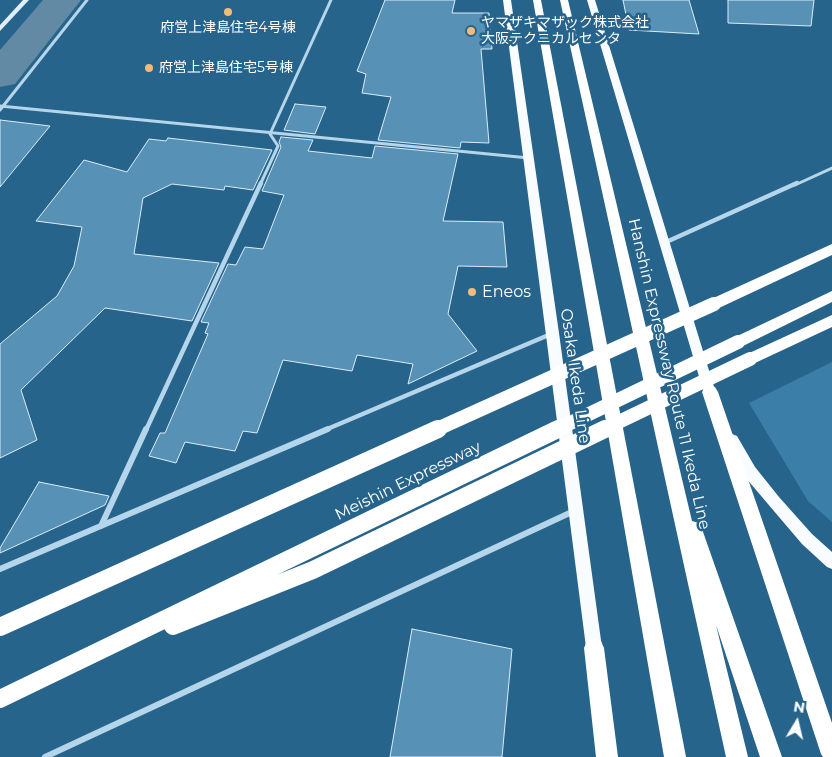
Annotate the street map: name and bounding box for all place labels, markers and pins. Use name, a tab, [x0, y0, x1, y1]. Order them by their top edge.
marker: 府営上津島住宅4号棟	[222, 6, 234, 18]
place label: ヤマザキマザック株式会社 大阪テクニカルセンタ	[481, 15, 649, 48]
place label: 府営上津島住宅4号棟	[160, 20, 296, 36]
marker: ヤマザキマザック株式会社 大阪テクニカルセンタ	[465, 25, 477, 37]
place label: 府営上津島住宅5号棟	[159, 60, 293, 76]
marker: 府営上津島住宅5号棟	[143, 62, 155, 74]
place label: Eneos	[482, 282, 531, 302]
marker: Eneos	[466, 286, 478, 298]

